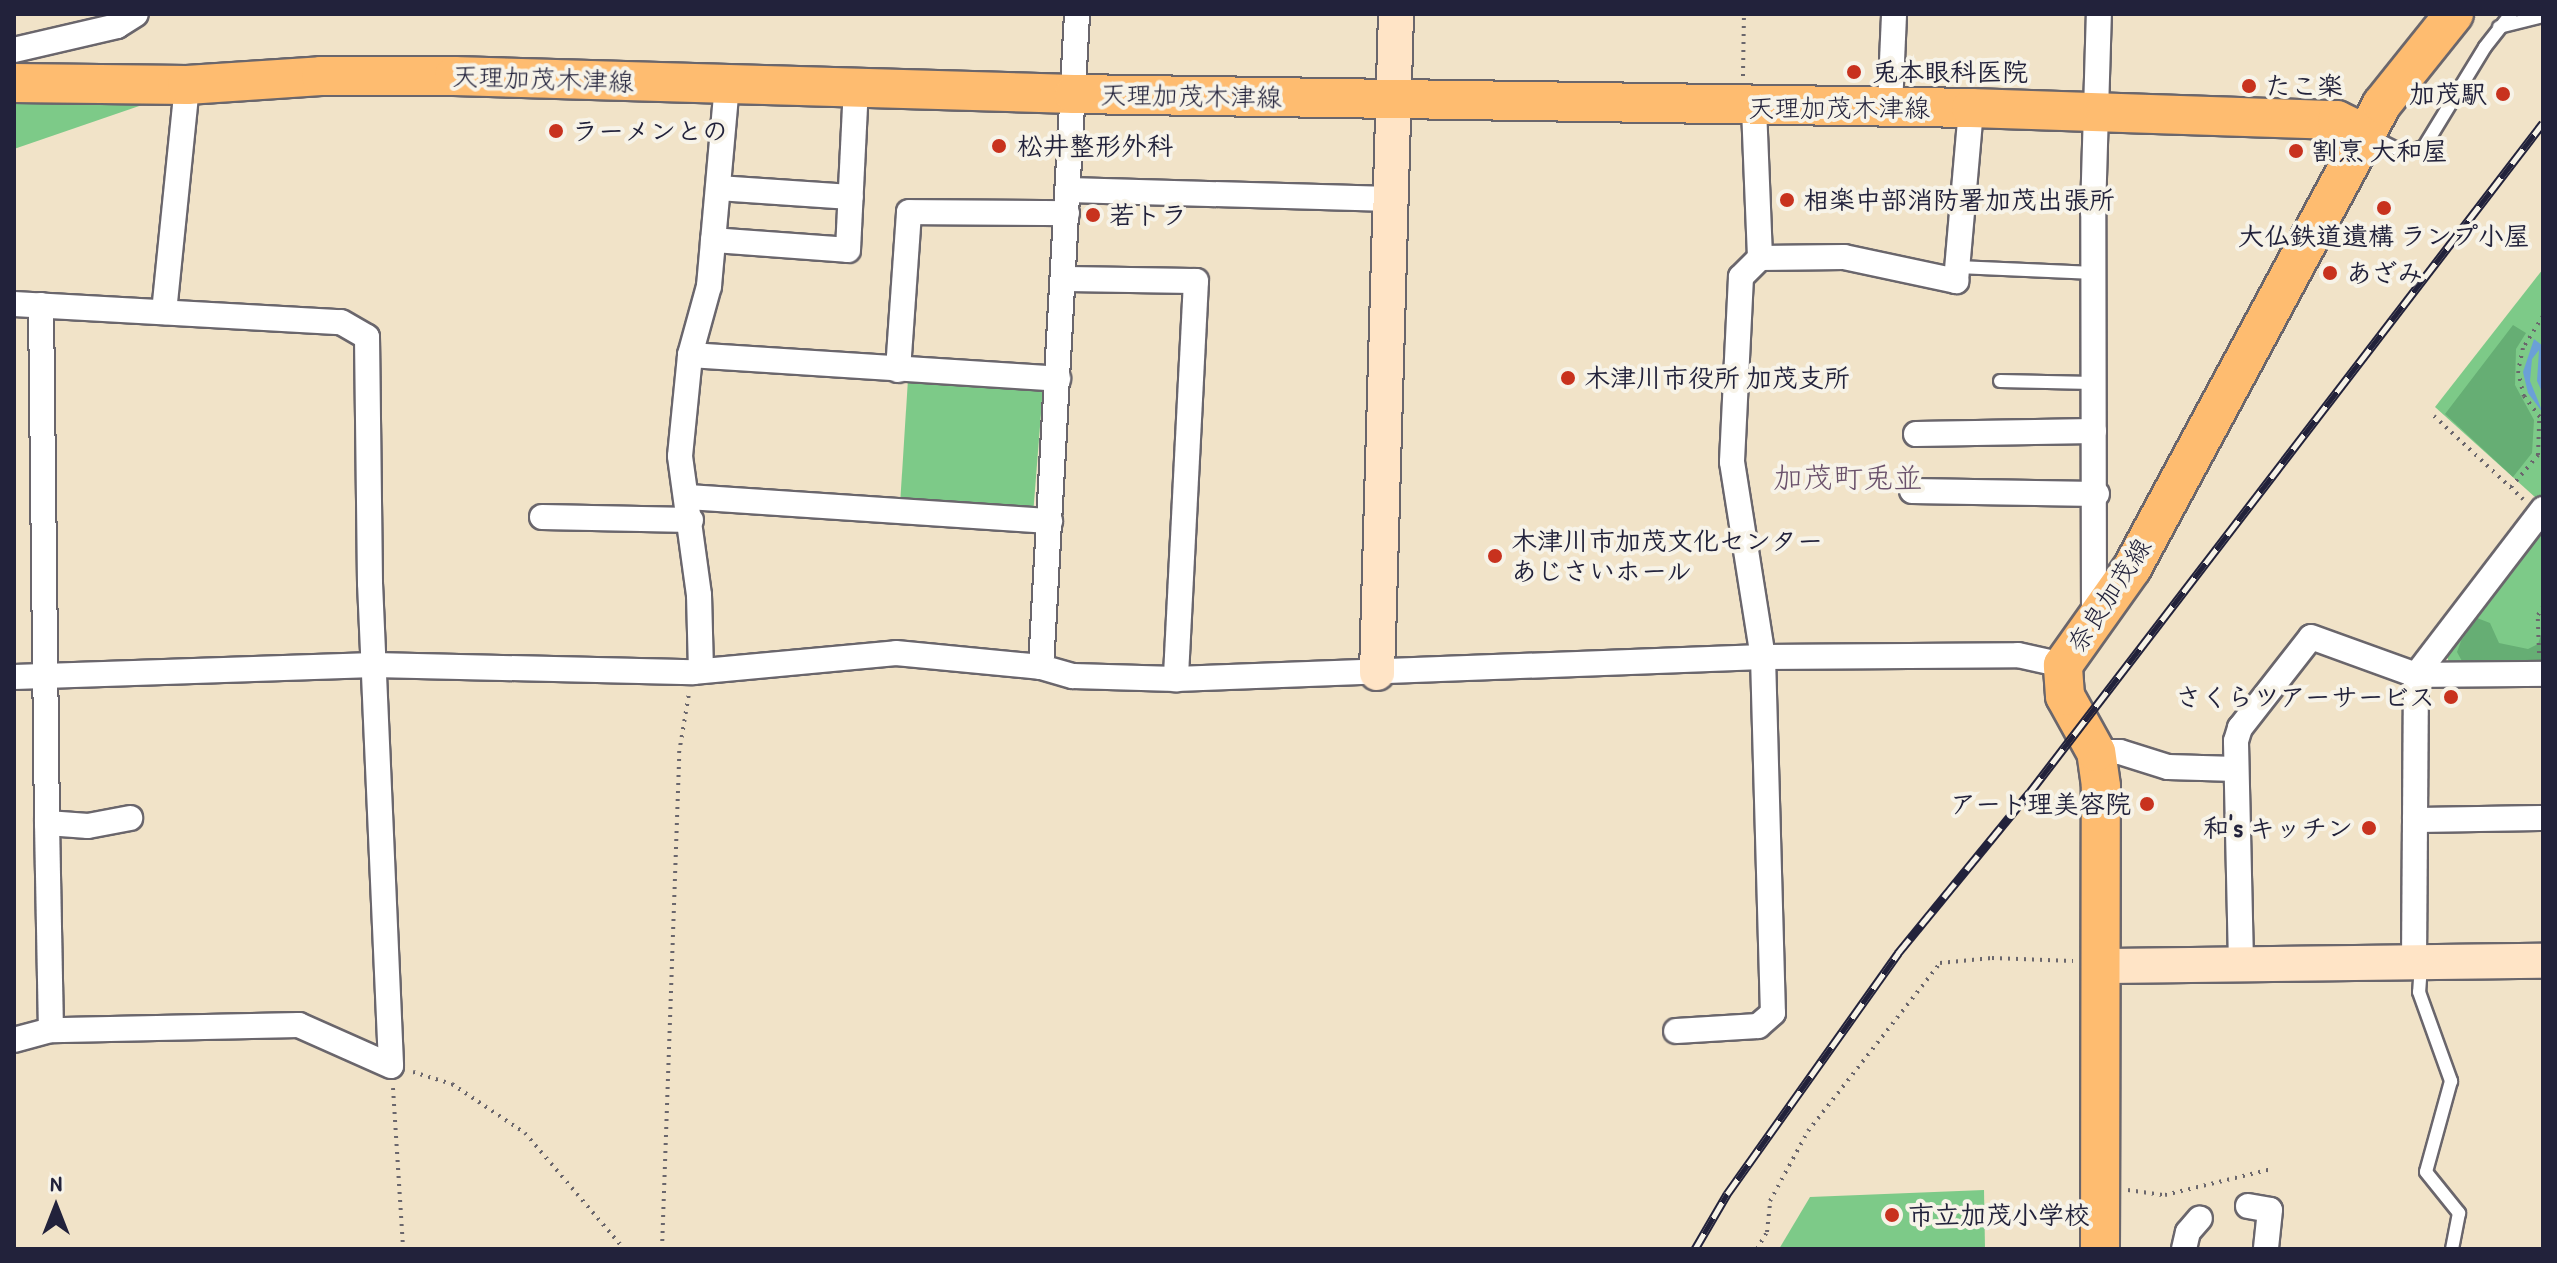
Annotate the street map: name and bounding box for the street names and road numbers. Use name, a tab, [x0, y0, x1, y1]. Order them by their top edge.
street label: 天理加茂木津線	[452, 60, 634, 98]
street label: 天理加茂木津線	[1100, 79, 1282, 113]
street label: 天理加茂木津線	[1748, 92, 1930, 124]
street label: 奈良加茂線	[2061, 532, 2157, 658]

